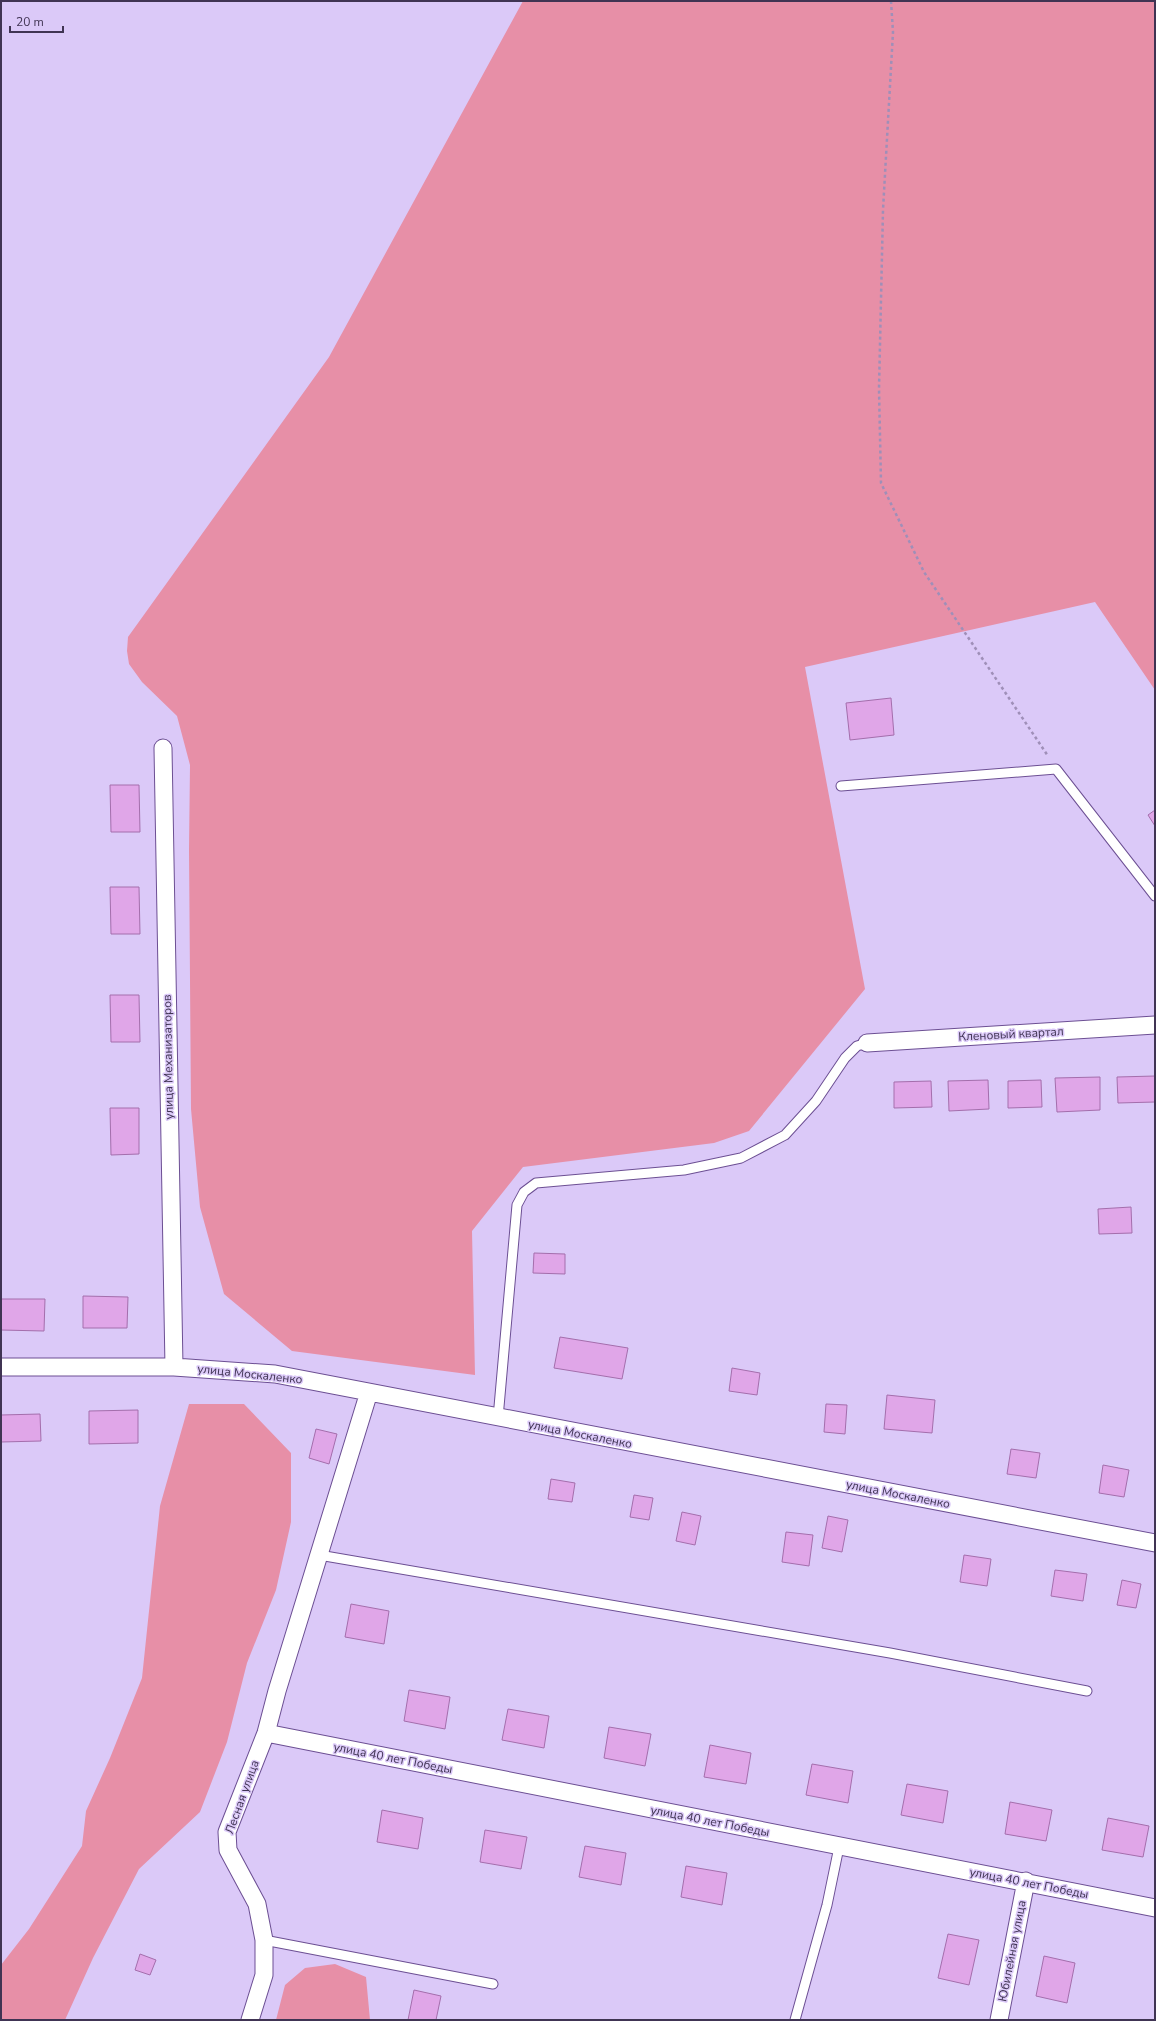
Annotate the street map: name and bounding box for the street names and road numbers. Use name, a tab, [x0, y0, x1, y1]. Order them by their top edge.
street label: улица Механизаторов	[159, 994, 177, 1120]
street label: Кленовый квартал	[958, 1023, 1064, 1045]
street label: улица Москаленко	[197, 1361, 304, 1387]
street label: улица Москаленко	[527, 1416, 634, 1452]
street label: улица Москаленко	[845, 1476, 952, 1512]
street label: улица 40 лет Победы	[332, 1739, 454, 1777]
street label: Лесная улица	[221, 1758, 263, 1836]
street label: улица 40 лет Победы	[649, 1802, 771, 1840]
street label: улица 40 лет Победы	[968, 1864, 1090, 1902]
street label: Юбилейная улица	[994, 1899, 1030, 2003]

